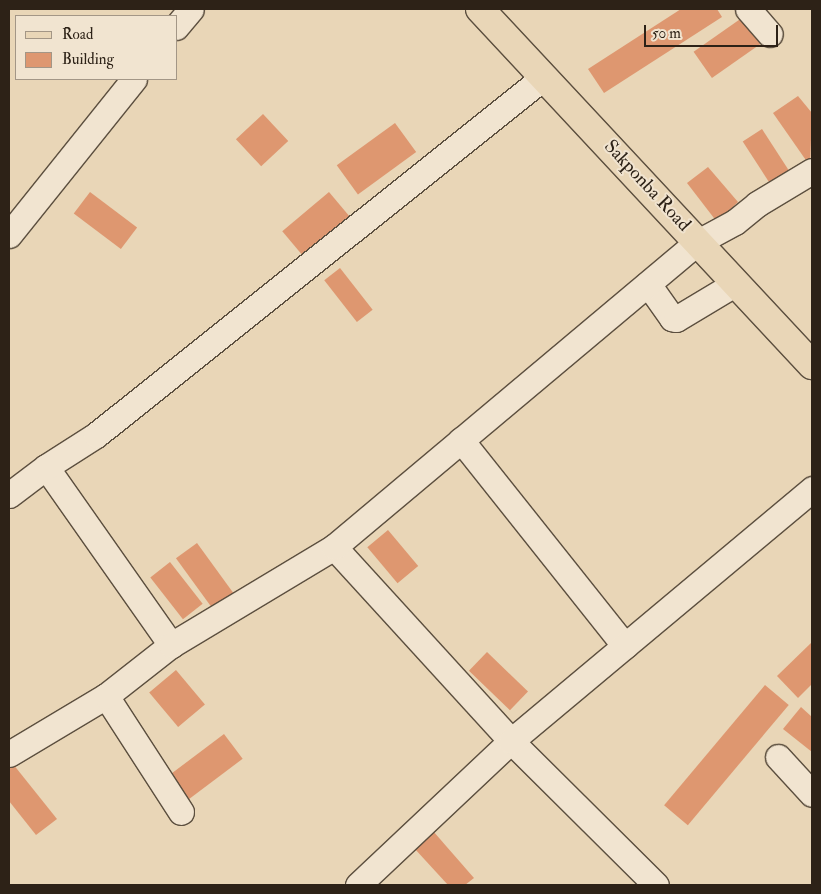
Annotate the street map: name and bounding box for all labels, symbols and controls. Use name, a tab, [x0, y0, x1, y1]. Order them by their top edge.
legend	[15, 15, 178, 80]
scale bar	[646, 15, 780, 47]
text: 50 m	[652, 24, 681, 43]
text: Road	[62, 25, 93, 44]
text: Building	[62, 50, 114, 69]
street label: Sakponba Road	[599, 136, 695, 236]

